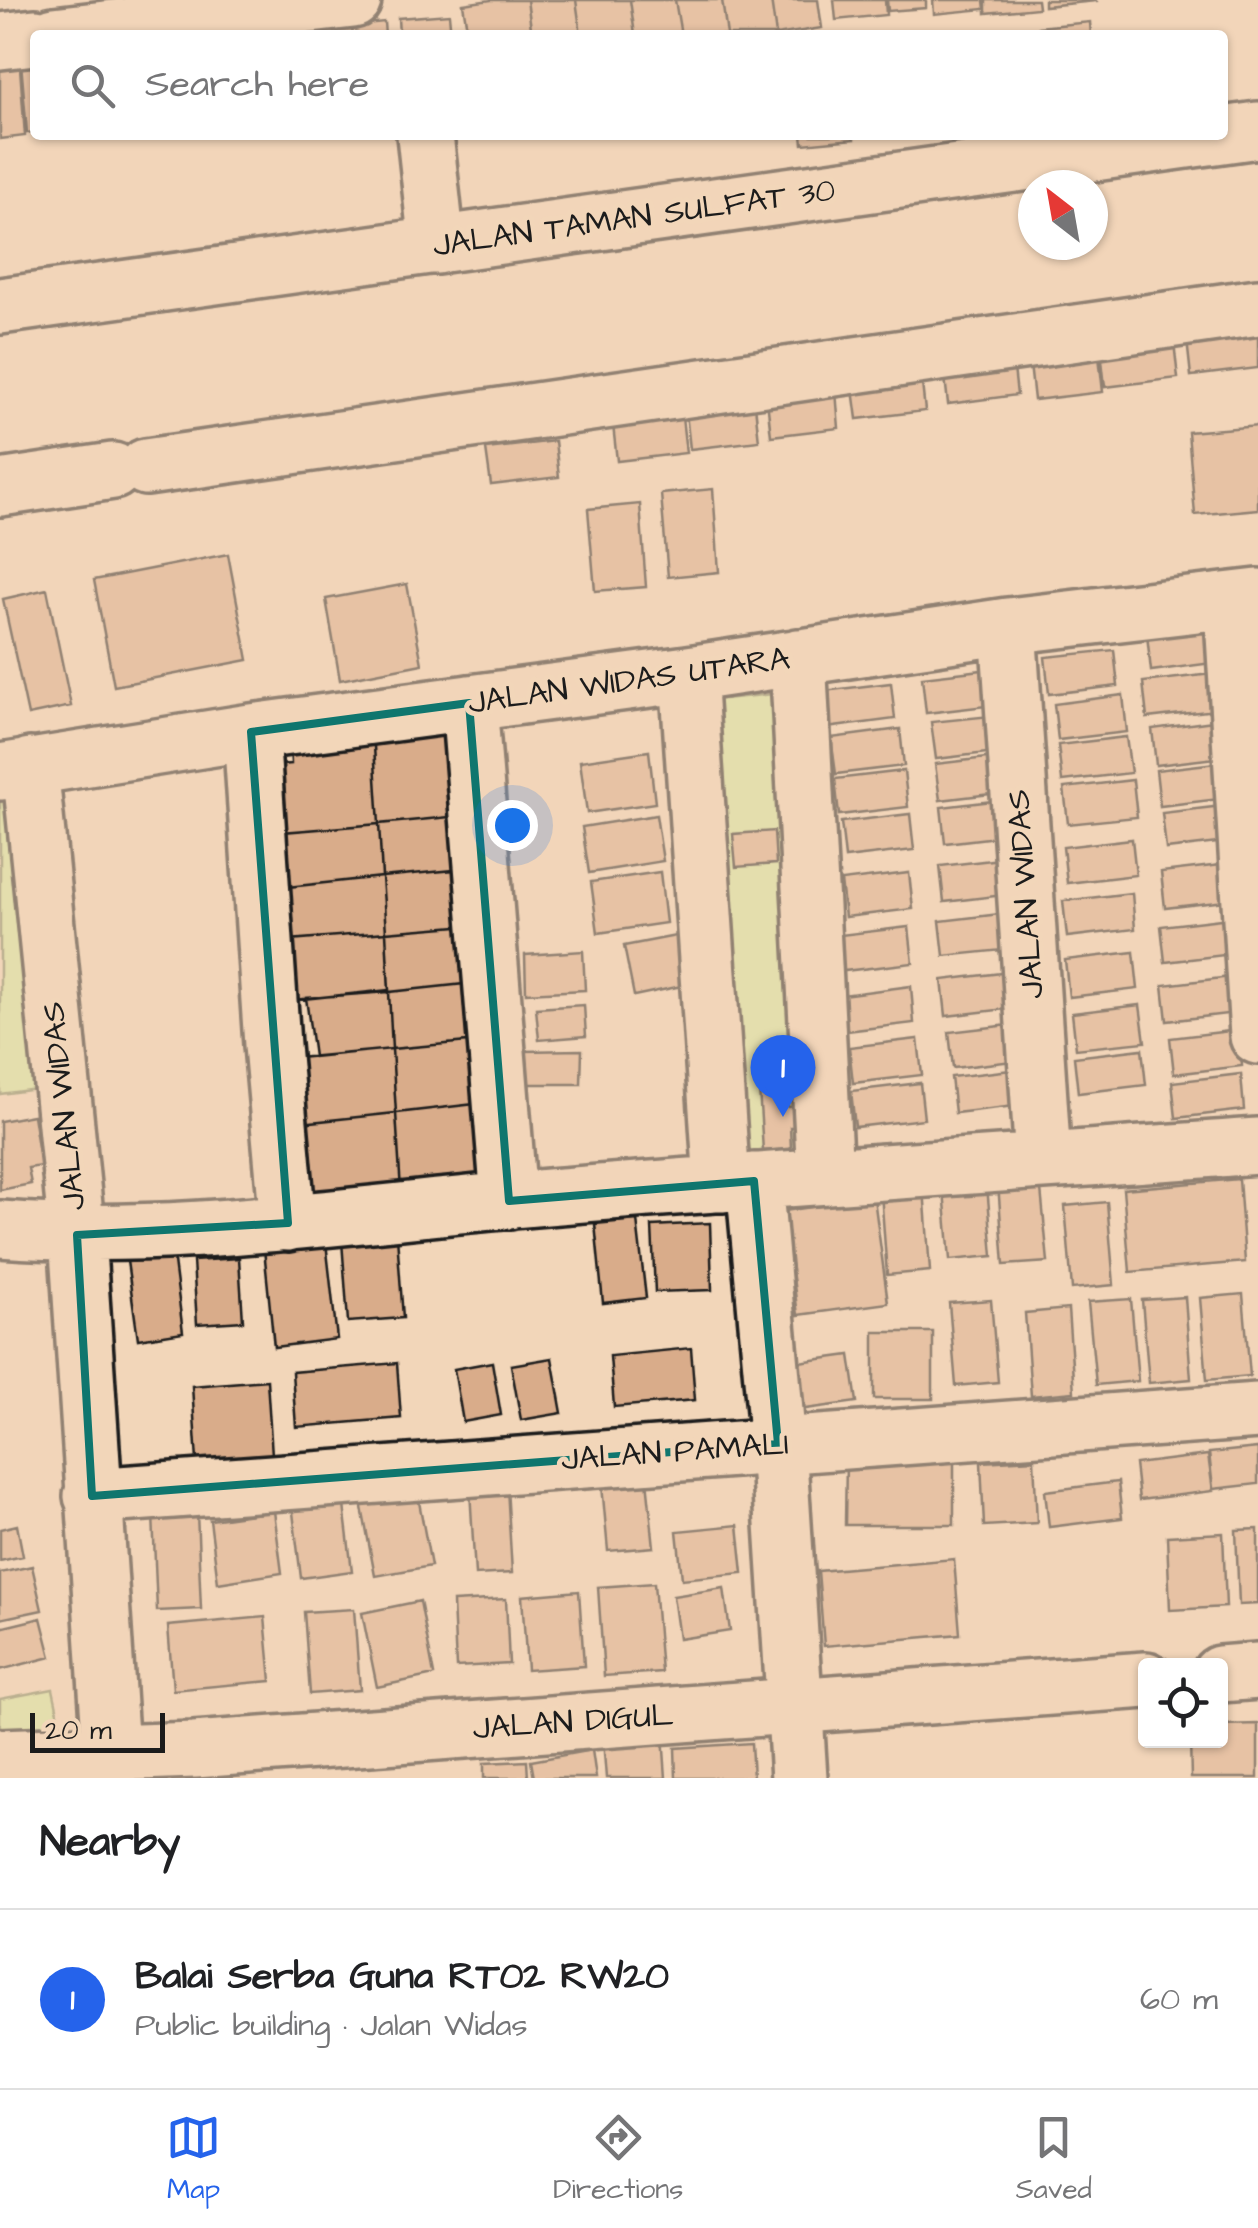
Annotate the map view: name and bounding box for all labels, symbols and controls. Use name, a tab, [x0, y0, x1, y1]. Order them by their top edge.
search box	[30, 30, 1228, 140]
icon: search	[65, 58, 120, 113]
text: Search here	[145, 59, 369, 111]
street label: JALAN TAMAN SULFAT 30	[430, 167, 838, 269]
north arrow	[1018, 170, 1108, 260]
street label: JALAN WIDAS UTARA	[465, 636, 793, 726]
street label: JALAN WIDAS	[996, 788, 1056, 1000]
your location	[487, 800, 538, 851]
street label: JALAN WIDAS	[31, 999, 97, 1213]
pin: 1	[750, 1034, 816, 1117]
street label: JALAN PAMALI	[560, 1422, 790, 1482]
map controls	[1138, 1658, 1228, 1748]
button: locate	[1138, 1658, 1228, 1748]
street label: JALAN DIGUL	[471, 1693, 675, 1751]
scale bar	[30, 1708, 165, 1752]
text: 20 m	[45, 1711, 112, 1750]
text: Nearby	[40, 1814, 180, 1872]
text: Balai Serba Guna RT02 RW20	[135, 1951, 669, 2003]
text: 1	[70, 1977, 75, 2022]
text: 60 m	[1140, 1977, 1218, 2022]
text: Public building · Jalan Widas	[135, 2003, 528, 2048]
tab: Map	[166, 2110, 221, 2209]
tab: Directions	[553, 2110, 683, 2209]
tab: Saved	[1016, 2110, 1092, 2209]

